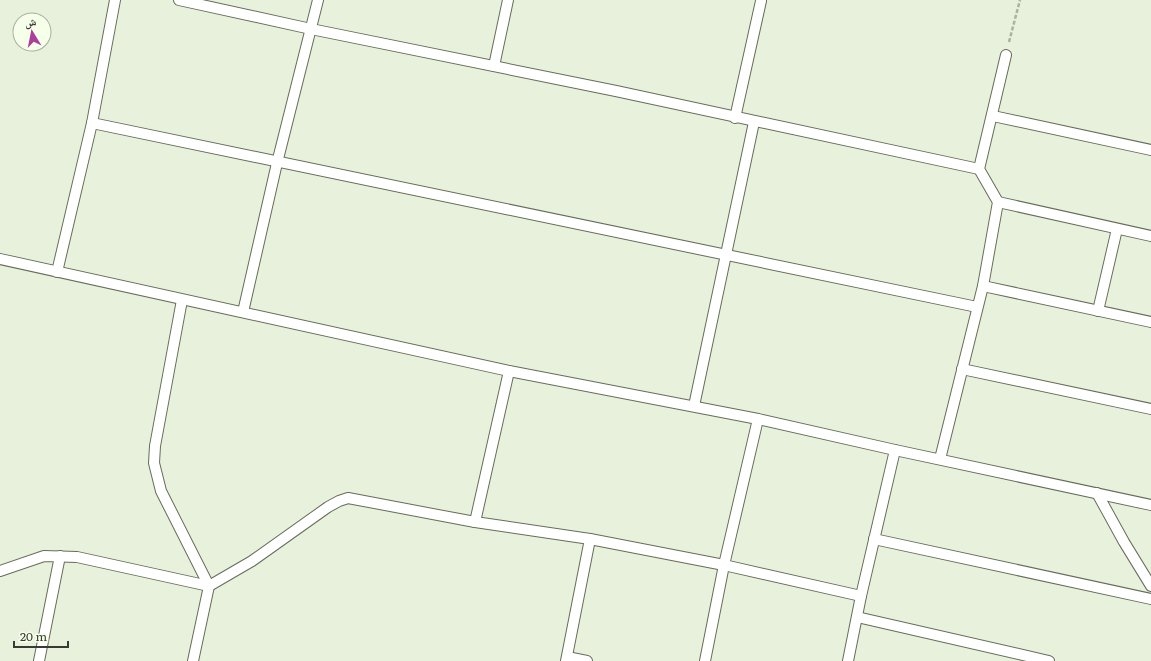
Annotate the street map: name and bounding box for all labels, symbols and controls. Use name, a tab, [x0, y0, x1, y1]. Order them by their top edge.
north arrow	[12, 12, 52, 52]
text: ش	[23, 12, 38, 31]
scale bar	[14, 623, 68, 649]
text: 20 m	[20, 627, 47, 645]

